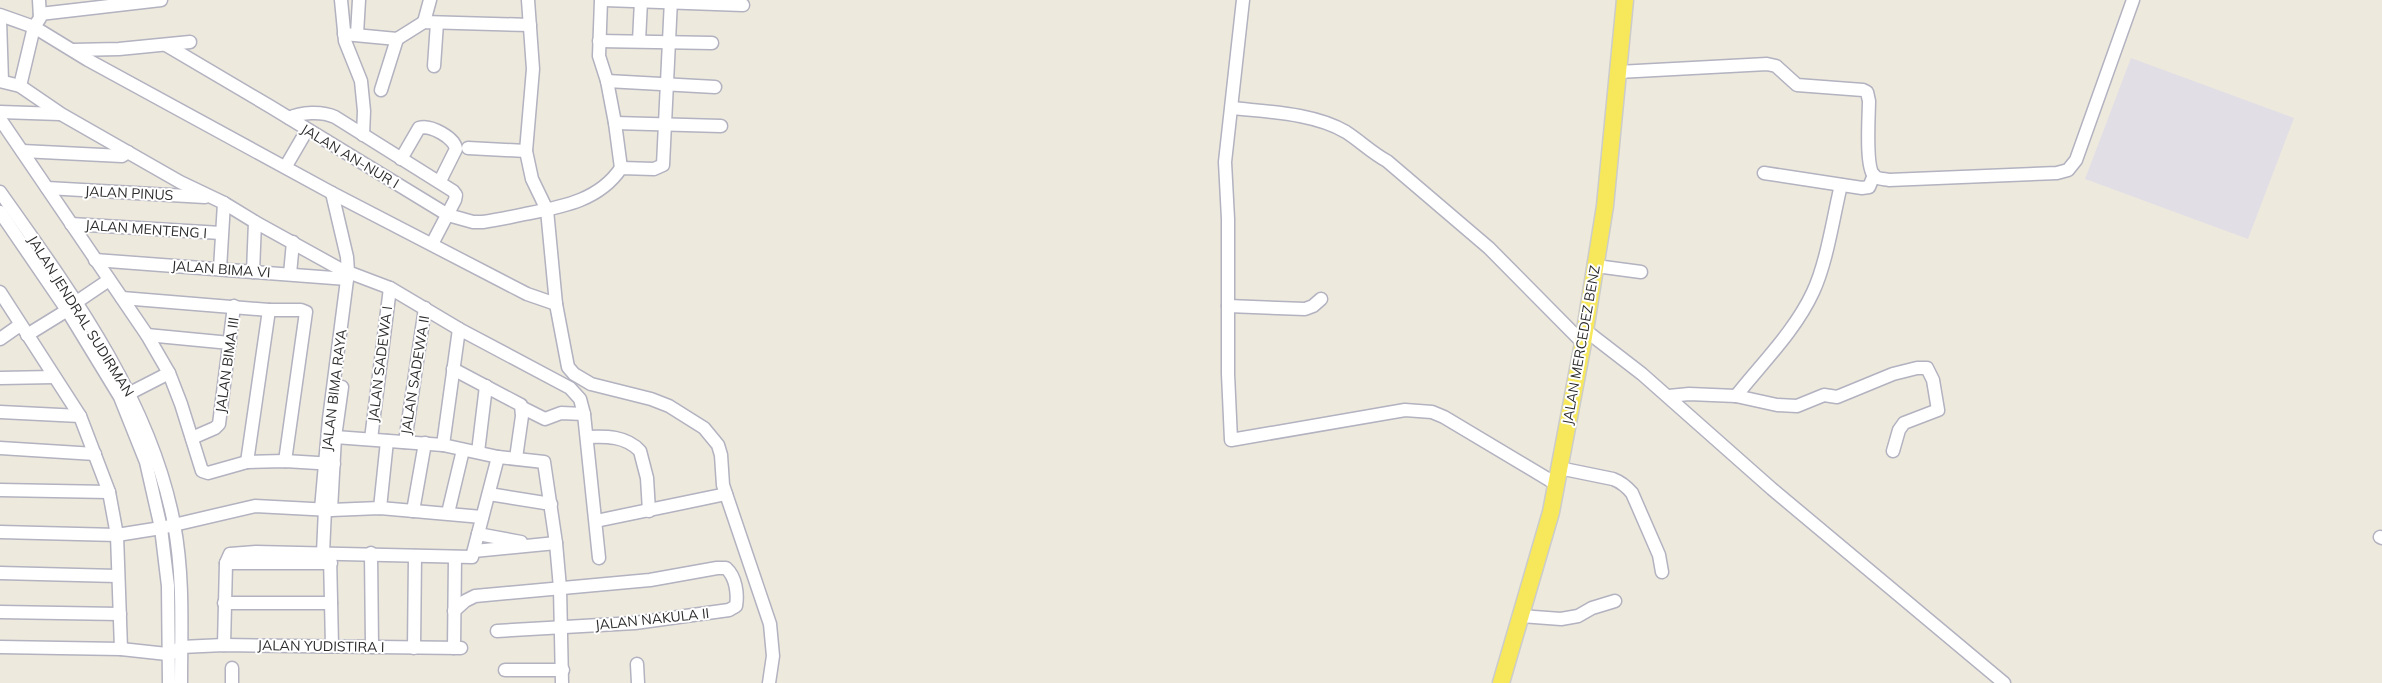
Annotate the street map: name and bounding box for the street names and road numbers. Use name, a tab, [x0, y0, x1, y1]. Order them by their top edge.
street label: JALAN AN-NUR I	[298, 120, 402, 192]
street label: JALAN PINUS	[84, 182, 174, 204]
street label: JALAN MENTENG I	[85, 216, 207, 242]
street label: JALAN JENDRAL SUDIRMAN	[24, 232, 138, 400]
street label: JALAN BIMA VI	[171, 257, 271, 281]
street label: JALAN MERCEDEZ BENZ	[1558, 264, 1604, 426]
street label: JALAN SADEWA I	[364, 305, 396, 423]
street label: JALAN SADEWA II	[397, 314, 433, 436]
street label: JALAN BIMA III	[211, 316, 243, 414]
street label: JALAN BIMA RAYA	[318, 327, 350, 452]
street label: JALAN NAKULA II	[594, 604, 710, 634]
street label: JALAN YUDISTIRA I	[257, 636, 385, 656]

